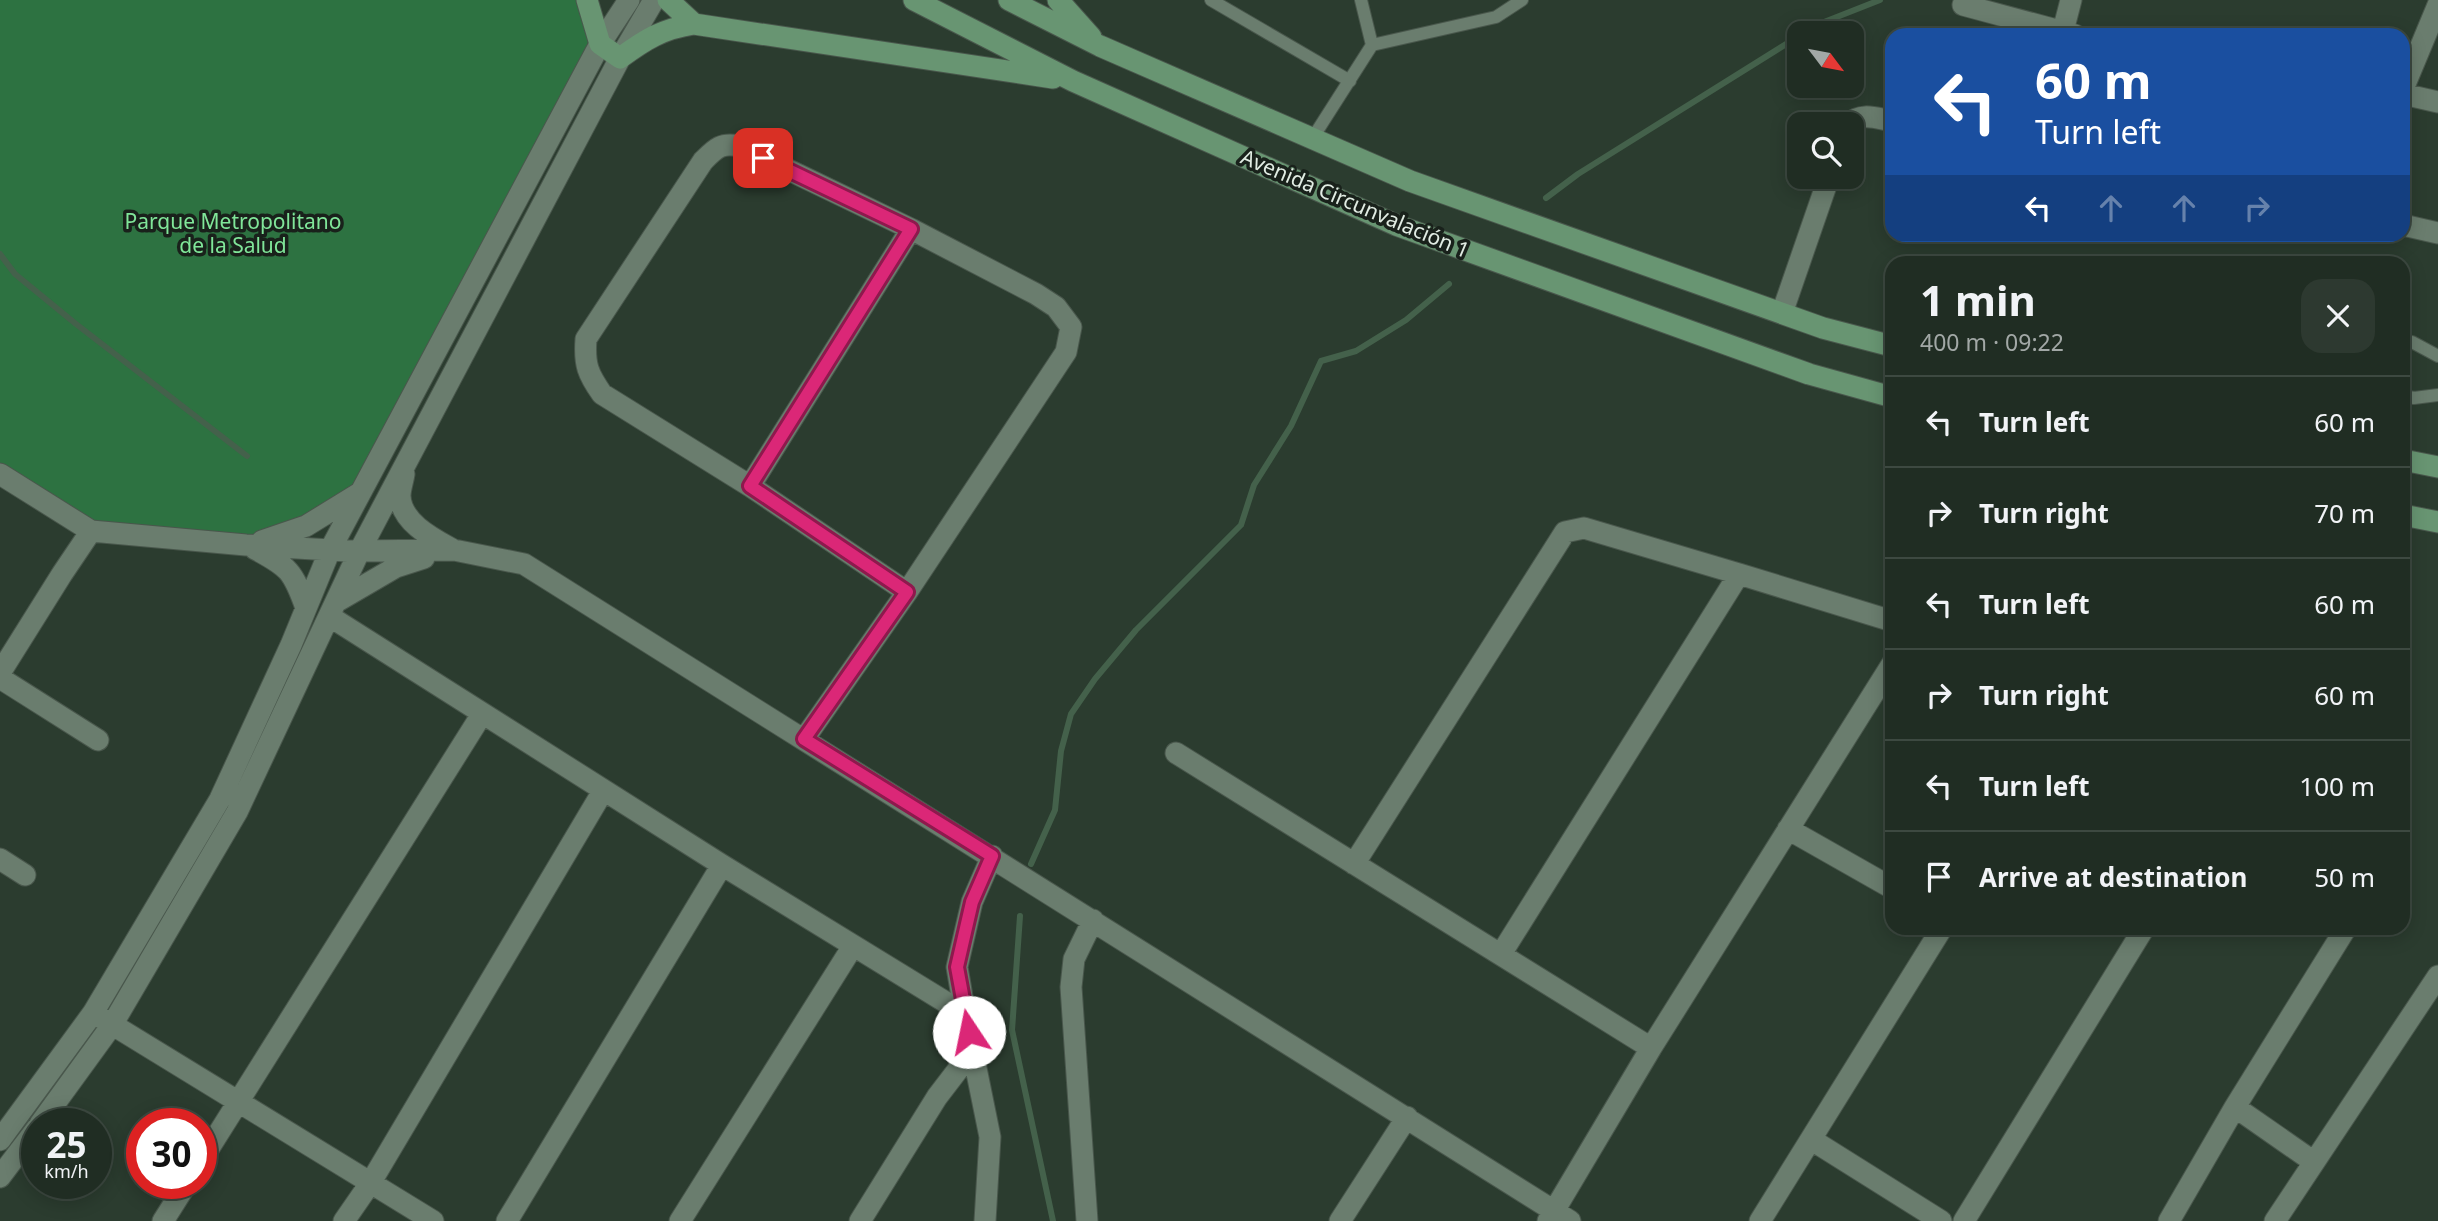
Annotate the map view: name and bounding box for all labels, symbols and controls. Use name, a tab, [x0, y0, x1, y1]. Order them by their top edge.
north arrow	[1787, 21, 1864, 98]
map controls	[1787, 21, 1864, 189]
text: 60 m	[2035, 47, 2152, 113]
icon: left	[1920, 56, 2011, 147]
text: Turn left	[2035, 110, 2161, 153]
button: search	[1787, 112, 1864, 189]
pin	[733, 128, 793, 188]
icon: arrive	[744, 139, 782, 177]
street label: Avenida Circunvalación 1	[1237, 142, 1474, 264]
icon: left	[2019, 189, 2057, 227]
icon: ahead	[2092, 189, 2130, 227]
icon: ahead	[2165, 189, 2203, 227]
icon: right	[2238, 189, 2276, 227]
park label: Parque Metropolitano de la Salud	[125, 207, 341, 259]
text: 1 min	[1920, 271, 2036, 328]
button: close	[2301, 279, 2375, 353]
text: 400 m · 09:22	[1920, 326, 2064, 358]
icon: left	[1920, 403, 1958, 441]
text: Turn left	[1979, 404, 2090, 440]
text: 60 m	[2314, 404, 2375, 440]
icon: right	[1920, 494, 1958, 532]
text: Turn right	[1979, 495, 2109, 531]
text: 70 m	[2314, 495, 2375, 531]
icon: left	[1920, 585, 1958, 623]
text: Turn left	[1979, 586, 2090, 622]
text: 60 m	[2314, 586, 2375, 622]
icon: right	[1920, 676, 1958, 714]
text: Turn right	[1979, 677, 2109, 713]
text: 60 m	[2314, 677, 2375, 713]
icon: left	[1920, 767, 1958, 805]
text: Turn left	[1979, 768, 2090, 804]
text: 100 m	[2299, 768, 2375, 804]
icon: arrive	[1920, 858, 1958, 896]
text: Arrive at destination	[1979, 859, 2248, 895]
text: 50 m	[2314, 859, 2375, 895]
position arrow	[932, 995, 1006, 1069]
speed limit sign: 30	[126, 1108, 217, 1199]
text: 25	[46, 1121, 87, 1168]
text: km/h	[44, 1159, 89, 1183]

